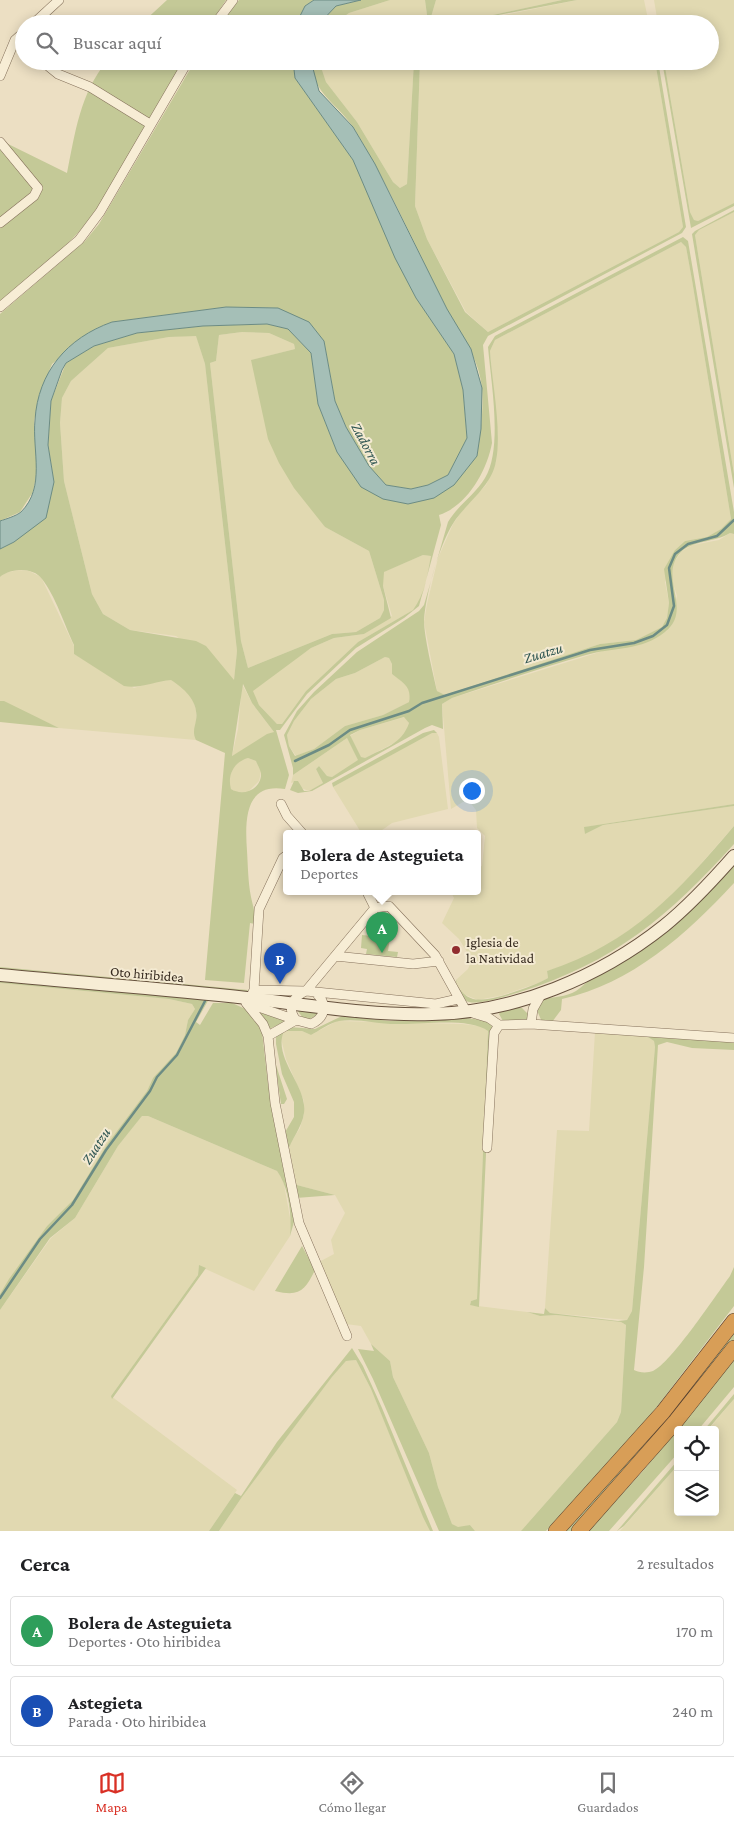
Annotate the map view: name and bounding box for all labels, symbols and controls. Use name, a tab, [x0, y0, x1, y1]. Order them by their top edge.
search box	[15, 15, 719, 70]
icon: search	[33, 29, 61, 57]
text: Buscar aquí	[73, 32, 162, 53]
water label: Zadorra	[348, 420, 384, 468]
water label: Zuatzu	[522, 639, 565, 666]
your location	[459, 778, 485, 804]
popup	[283, 830, 481, 895]
text: Bolera de Asteguieta	[300, 844, 464, 865]
text: Deportes	[300, 865, 358, 882]
pin: A	[366, 912, 398, 953]
place label: Iglesia de la Natividad	[466, 934, 535, 966]
pin: B	[264, 943, 296, 984]
marker: Iglesia de la Natividad	[450, 944, 462, 956]
street label: Oto hiribidea	[109, 963, 185, 985]
water label: Zuatzu	[78, 1124, 114, 1167]
map controls	[674, 1426, 719, 1516]
button: locate	[674, 1426, 719, 1471]
button: layers	[674, 1471, 719, 1516]
text: Cerca	[20, 1552, 70, 1576]
text: 2 resultados	[637, 1555, 714, 1572]
text: Bolera de Asteguieta	[68, 1612, 232, 1633]
text: A	[32, 1623, 42, 1640]
text: 170 m	[676, 1623, 713, 1640]
text: Deportes · Oto hiribidea	[68, 1633, 221, 1650]
text: Astegieta	[68, 1692, 142, 1713]
text: B	[32, 1703, 42, 1720]
text: 240 m	[672, 1703, 713, 1720]
text: Parada · Oto hiribidea	[68, 1713, 206, 1730]
tab: Mapa	[96, 1769, 127, 1815]
tab: Cómo llegar	[319, 1769, 386, 1815]
tab: Guardados	[577, 1769, 638, 1815]

